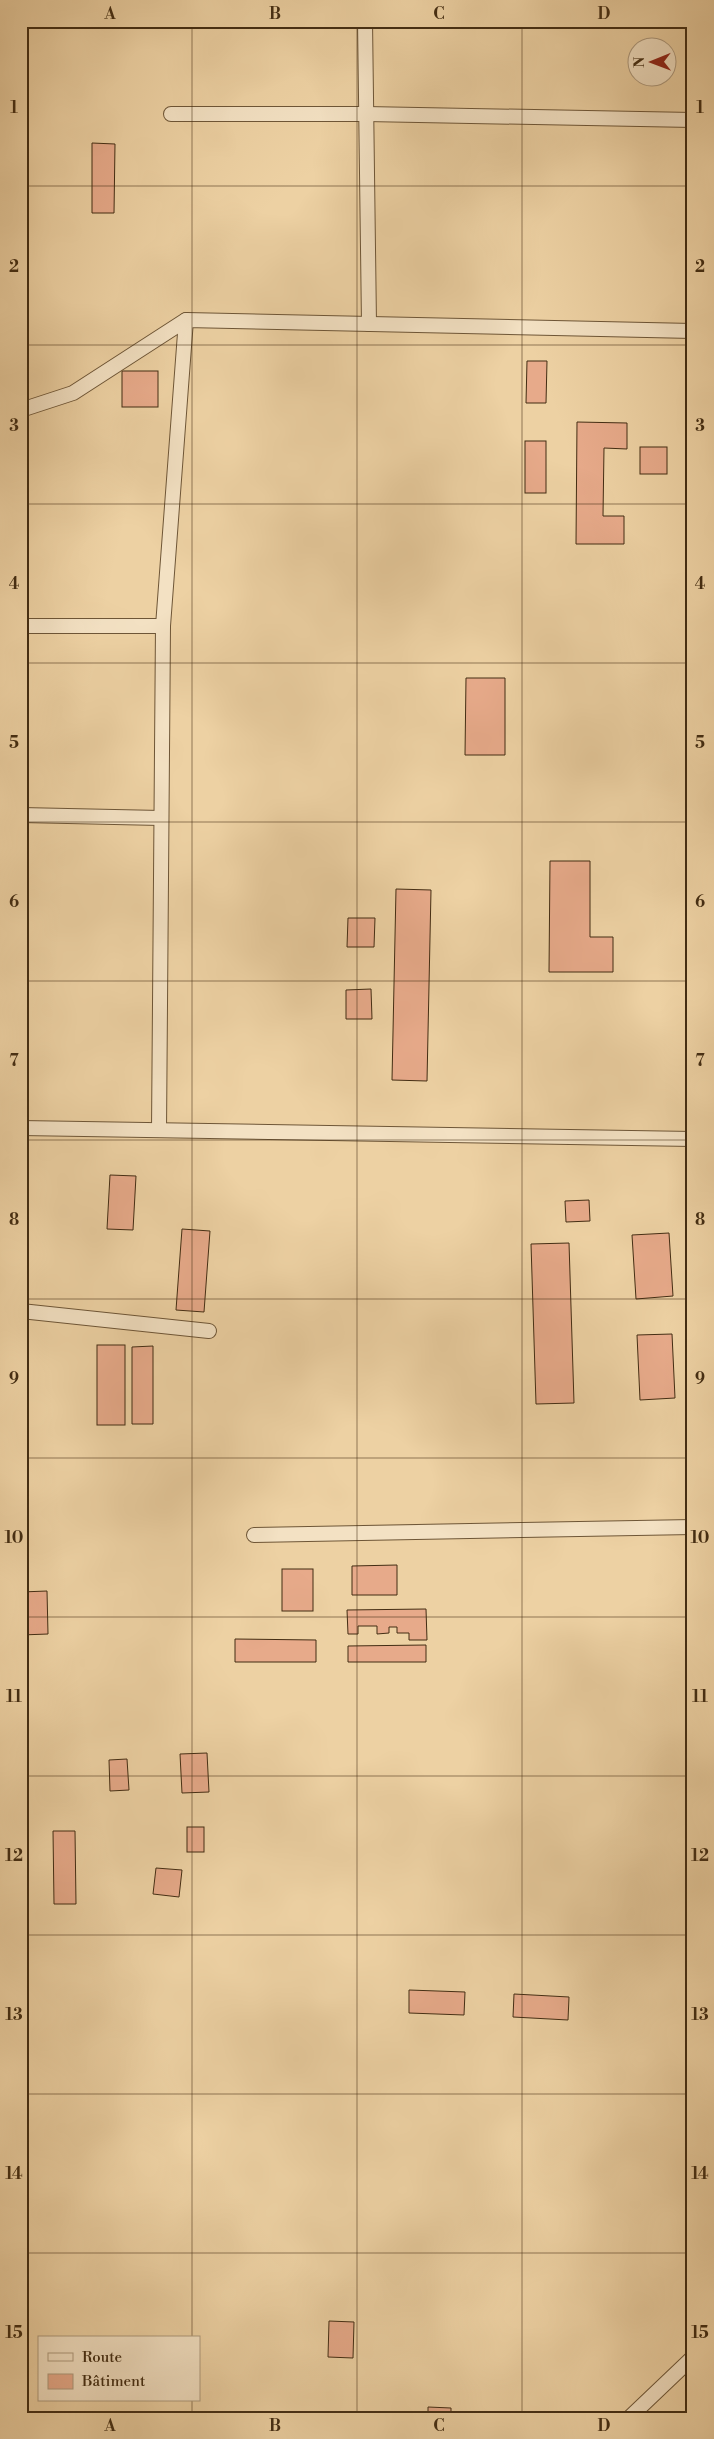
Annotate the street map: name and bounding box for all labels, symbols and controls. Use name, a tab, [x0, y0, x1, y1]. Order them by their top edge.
text: A	[103, 4, 116, 24]
text: B	[269, 4, 281, 24]
text: C	[433, 4, 445, 24]
text: D	[598, 4, 611, 24]
north arrow	[626, 38, 676, 88]
text: N	[631, 57, 649, 68]
text: 1	[10, 98, 18, 118]
text: 1	[696, 98, 704, 118]
text: 2	[9, 257, 19, 277]
text: 2	[695, 257, 705, 277]
text: 3	[9, 416, 19, 436]
text: 3	[695, 416, 705, 436]
text: 4	[9, 574, 20, 594]
text: 4	[695, 574, 706, 594]
text: 5	[9, 733, 19, 753]
text: 5	[695, 733, 705, 753]
text: 6	[9, 892, 19, 912]
text: 6	[695, 892, 705, 912]
text: 7	[9, 1051, 19, 1071]
text: 7	[695, 1051, 705, 1071]
text: 8	[9, 1210, 19, 1230]
text: 8	[695, 1210, 705, 1230]
text: 9	[9, 1369, 19, 1389]
text: 9	[695, 1369, 705, 1389]
text: 10	[5, 1528, 23, 1548]
text: 10	[691, 1528, 709, 1548]
text: 11	[6, 1687, 22, 1707]
text: 11	[692, 1687, 708, 1707]
text: 12	[5, 1846, 23, 1866]
text: 12	[691, 1846, 709, 1866]
text: 13	[5, 2005, 23, 2025]
text: 13	[691, 2005, 709, 2025]
text: 14	[5, 2164, 23, 2184]
text: 14	[691, 2164, 709, 2184]
text: 15	[5, 2323, 23, 2343]
text: 15	[691, 2323, 709, 2343]
legend	[38, 2336, 200, 2402]
text: Route	[82, 2348, 122, 2367]
text: Bâtiment	[81, 2372, 146, 2391]
text: A	[103, 2416, 116, 2436]
text: B	[269, 2416, 281, 2436]
text: C	[433, 2416, 445, 2436]
text: D	[598, 2416, 611, 2436]

